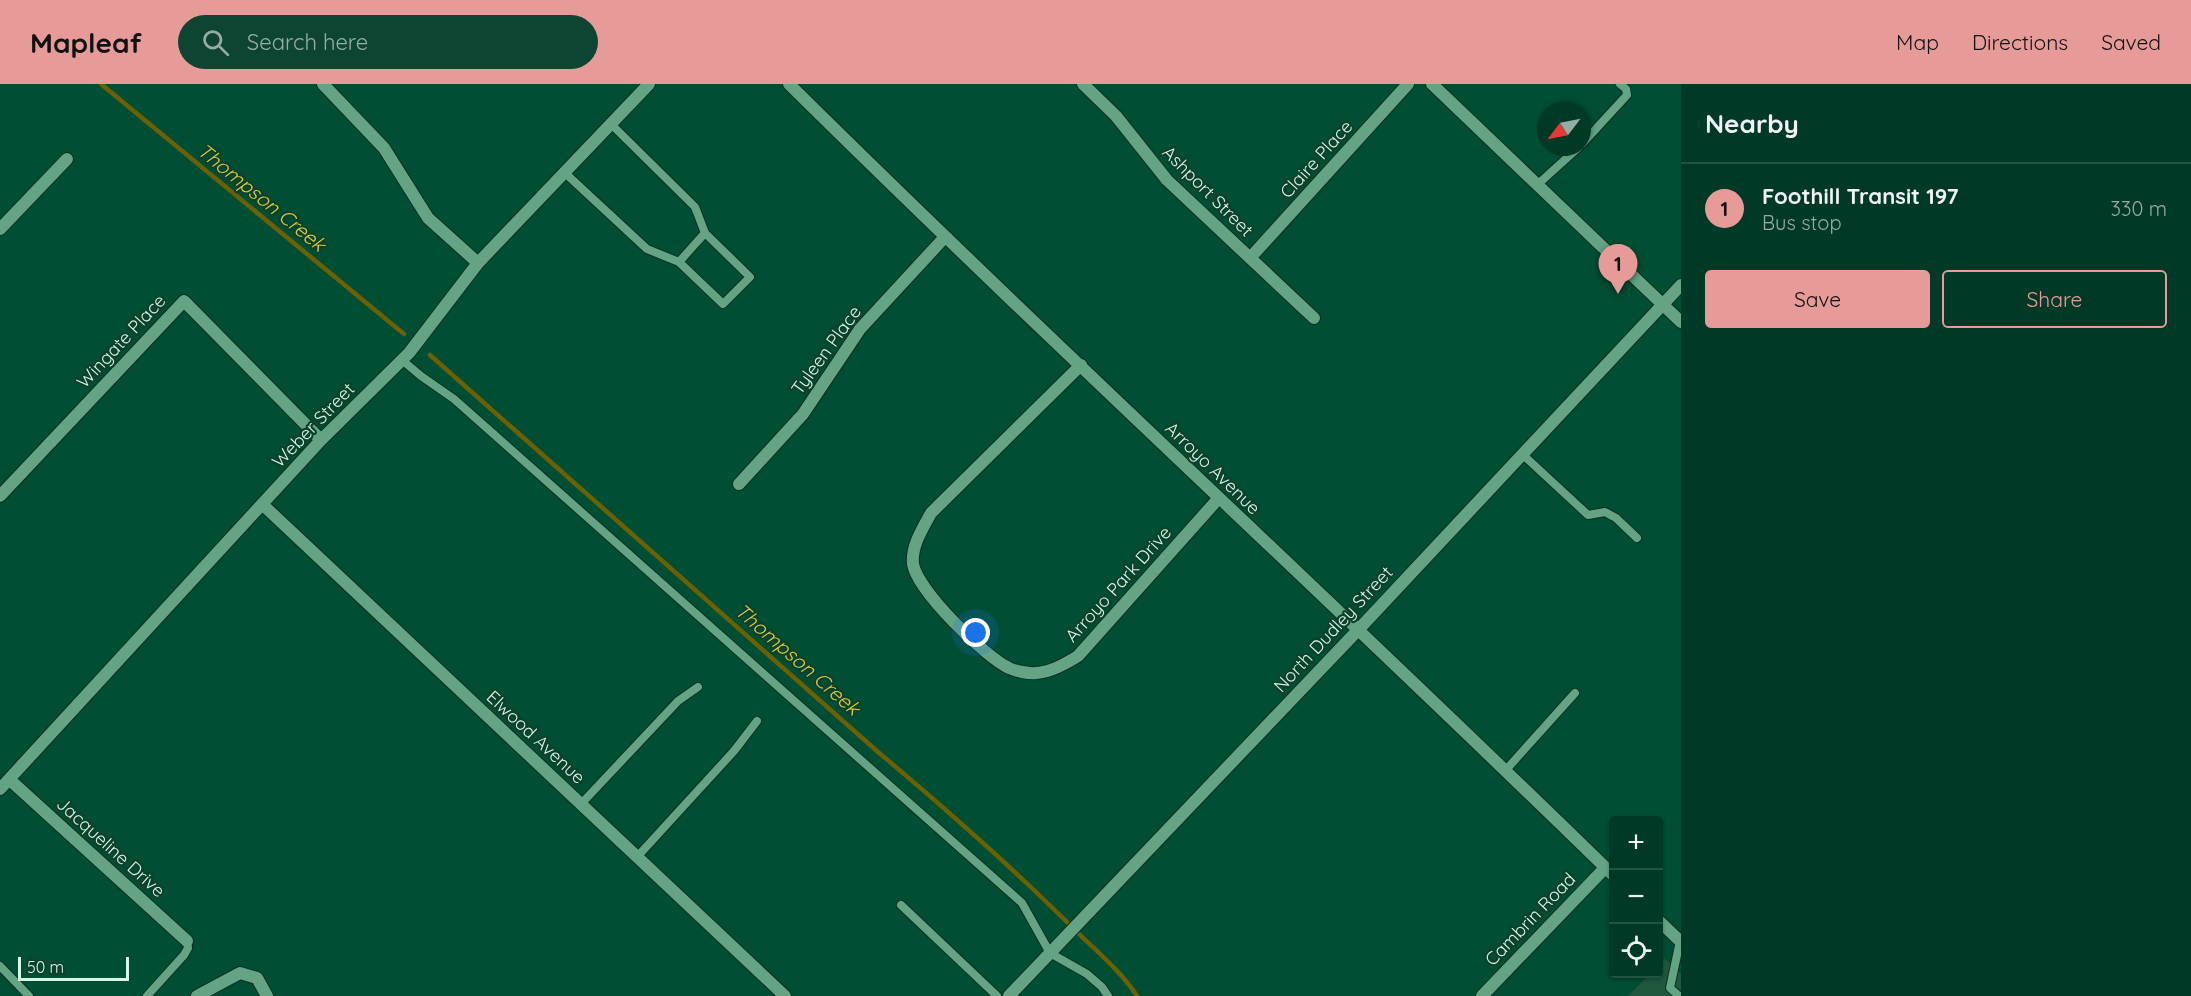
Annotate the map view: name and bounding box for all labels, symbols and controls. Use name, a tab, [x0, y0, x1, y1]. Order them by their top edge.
search box	[178, 15, 598, 69]
text: Mapleaf	[30, 25, 142, 60]
icon: search	[199, 26, 232, 59]
text: Search here	[247, 28, 368, 56]
text: Map	[1896, 29, 1939, 55]
text: Directions	[1972, 29, 2068, 55]
text: Saved	[2101, 29, 2161, 55]
north arrow	[1537, 102, 1591, 156]
text: Nearby	[1705, 107, 1799, 140]
street label: Claire Place	[1275, 115, 1357, 203]
water label: Thompson Creek	[193, 138, 333, 258]
street label: Ashport Street	[1158, 141, 1258, 241]
text: Foothill Transit 197	[1762, 182, 1959, 210]
text: 1	[1721, 196, 1728, 221]
text: 330 m	[2110, 196, 2167, 221]
text: Bus stop	[1762, 210, 1842, 235]
pin: 1	[1598, 244, 1638, 294]
button: Save	[1705, 270, 1930, 328]
button: Share	[1942, 270, 2167, 328]
street label: Wingate Place	[72, 289, 170, 393]
street label: Tyleen Place	[786, 301, 866, 399]
street label: Weber Street	[267, 378, 359, 472]
street label: Arroyo Avenue	[1161, 417, 1265, 519]
street label: Arroyo Park Drive	[1060, 521, 1176, 647]
street label: North Dudley Street	[1268, 561, 1398, 697]
water label: Thompson Creek	[730, 598, 868, 722]
your location	[961, 618, 990, 647]
street label: Elwood Avenue	[482, 685, 590, 789]
street label: Jacqueline Drive	[52, 792, 170, 902]
map controls	[1609, 816, 1663, 978]
button: +	[1609, 816, 1663, 870]
street label: Cambrin Road	[1480, 868, 1580, 970]
button: −	[1609, 870, 1663, 924]
button: locate	[1609, 924, 1663, 978]
scale bar	[18, 954, 129, 982]
text: 50 m	[27, 957, 64, 977]

